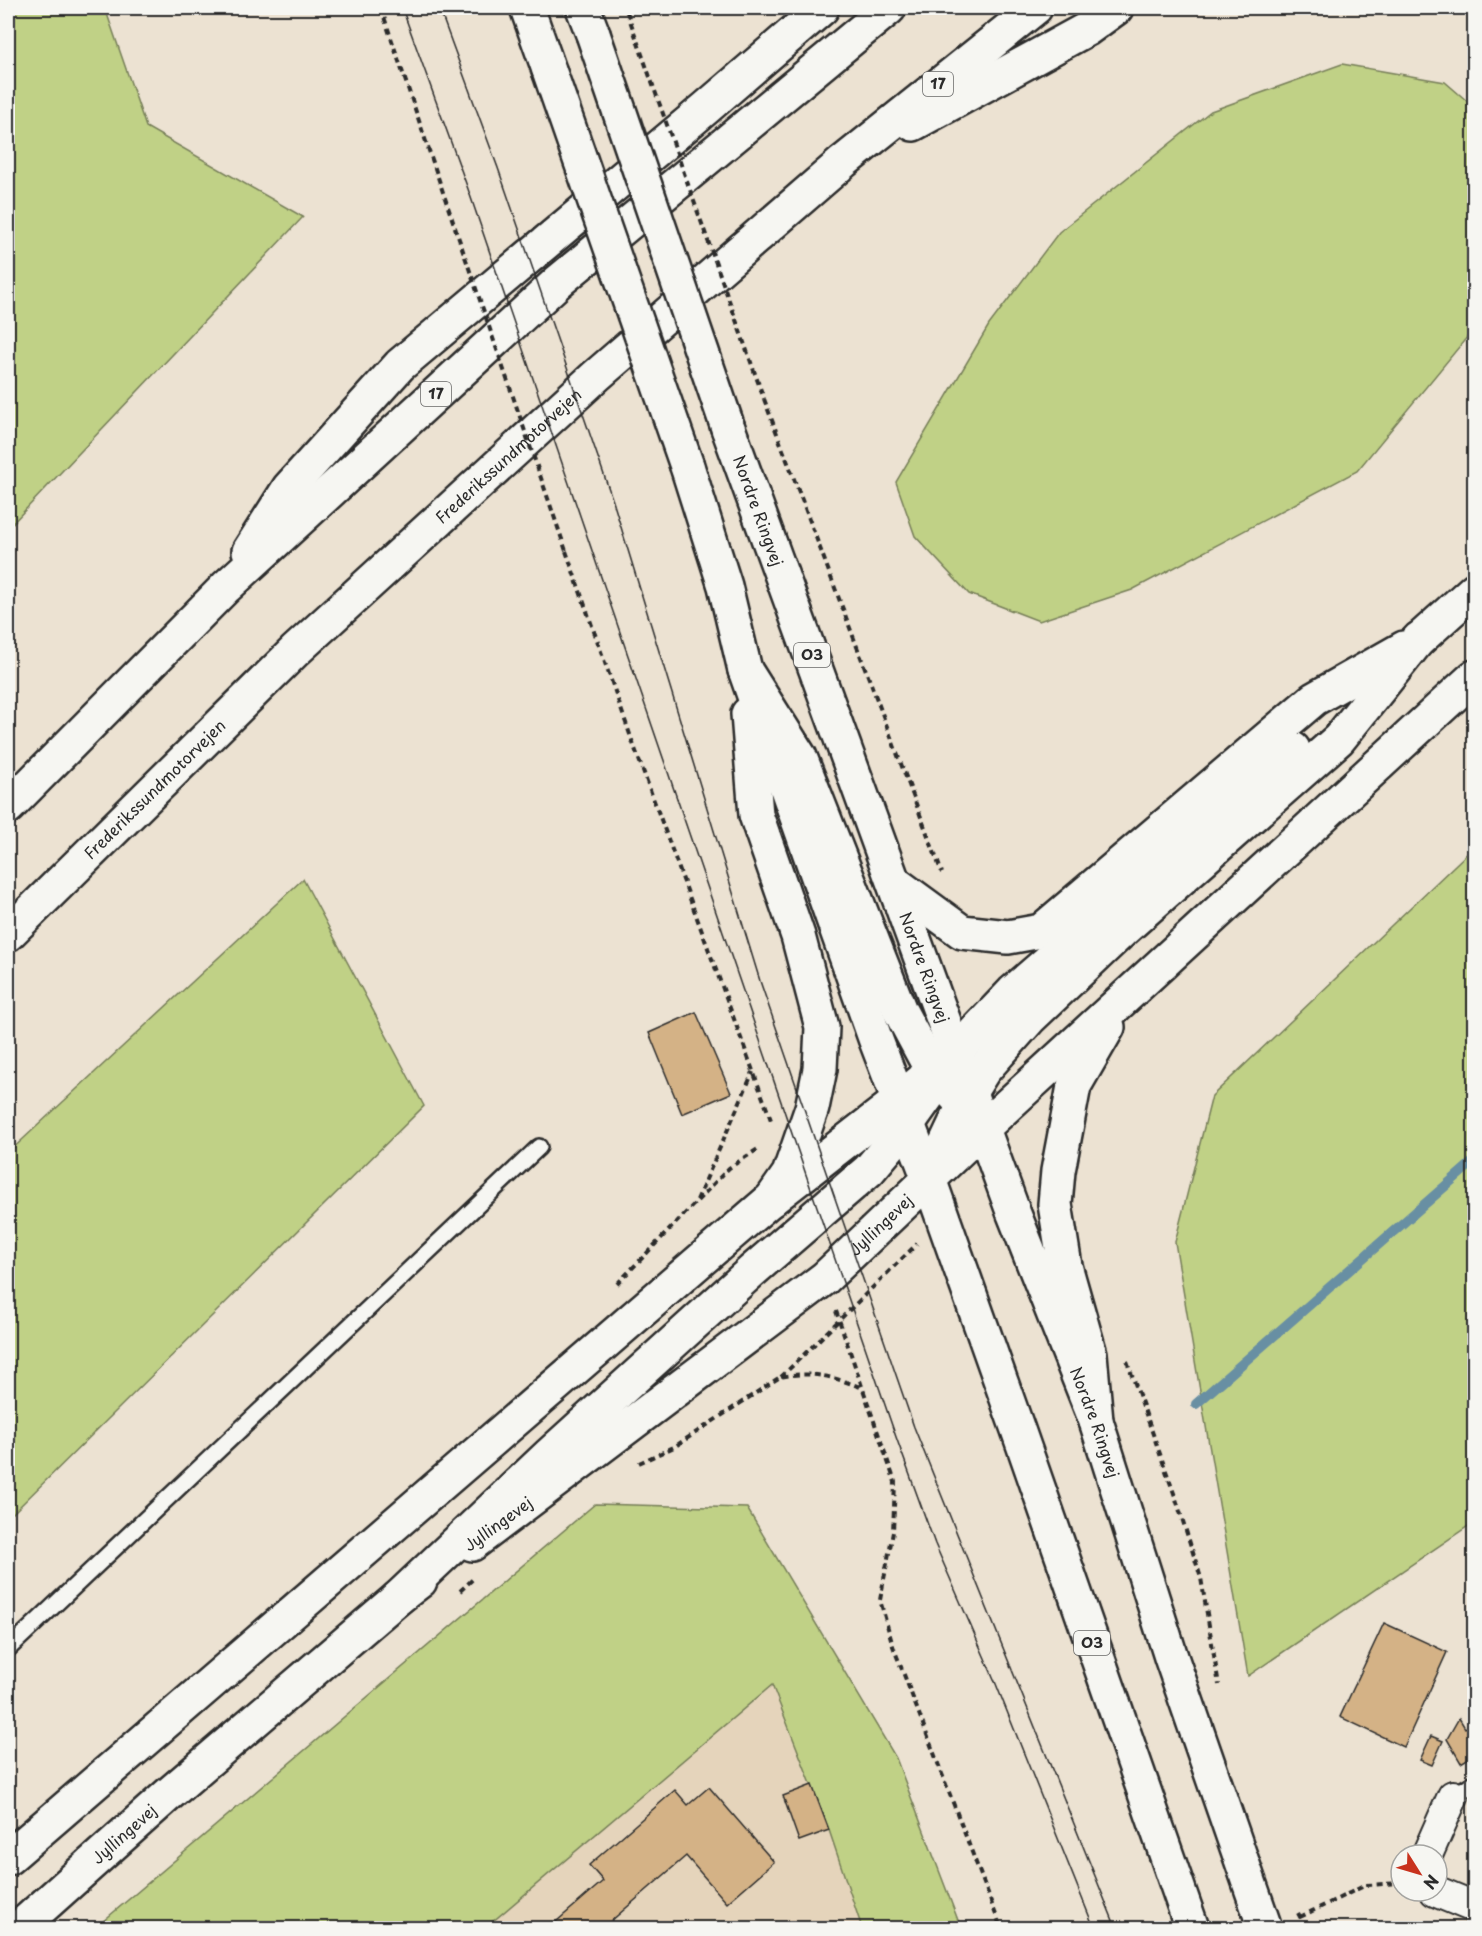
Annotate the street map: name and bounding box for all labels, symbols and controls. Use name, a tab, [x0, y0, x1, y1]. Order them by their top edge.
road number: 17	[923, 72, 953, 96]
road number: 17	[421, 382, 451, 406]
street label: Frederikssundmotorvejen	[429, 382, 586, 529]
street label: Nordre Ringvej	[728, 452, 790, 569]
road number: O3	[794, 643, 830, 667]
street label: Frederikssundmotorvejen	[78, 713, 230, 864]
street label: Nordre Ringvej	[894, 908, 956, 1026]
street label: Jyllingevej	[843, 1188, 917, 1261]
street label: Nordre Ringvej	[1065, 1363, 1126, 1481]
street label: Jyllingevej	[458, 1490, 537, 1556]
road number: O3	[1074, 1631, 1110, 1655]
street label: Jyllingevej	[86, 1798, 161, 1869]
north arrow	[1389, 1843, 1449, 1903]
text: N	[1418, 1870, 1445, 1895]

